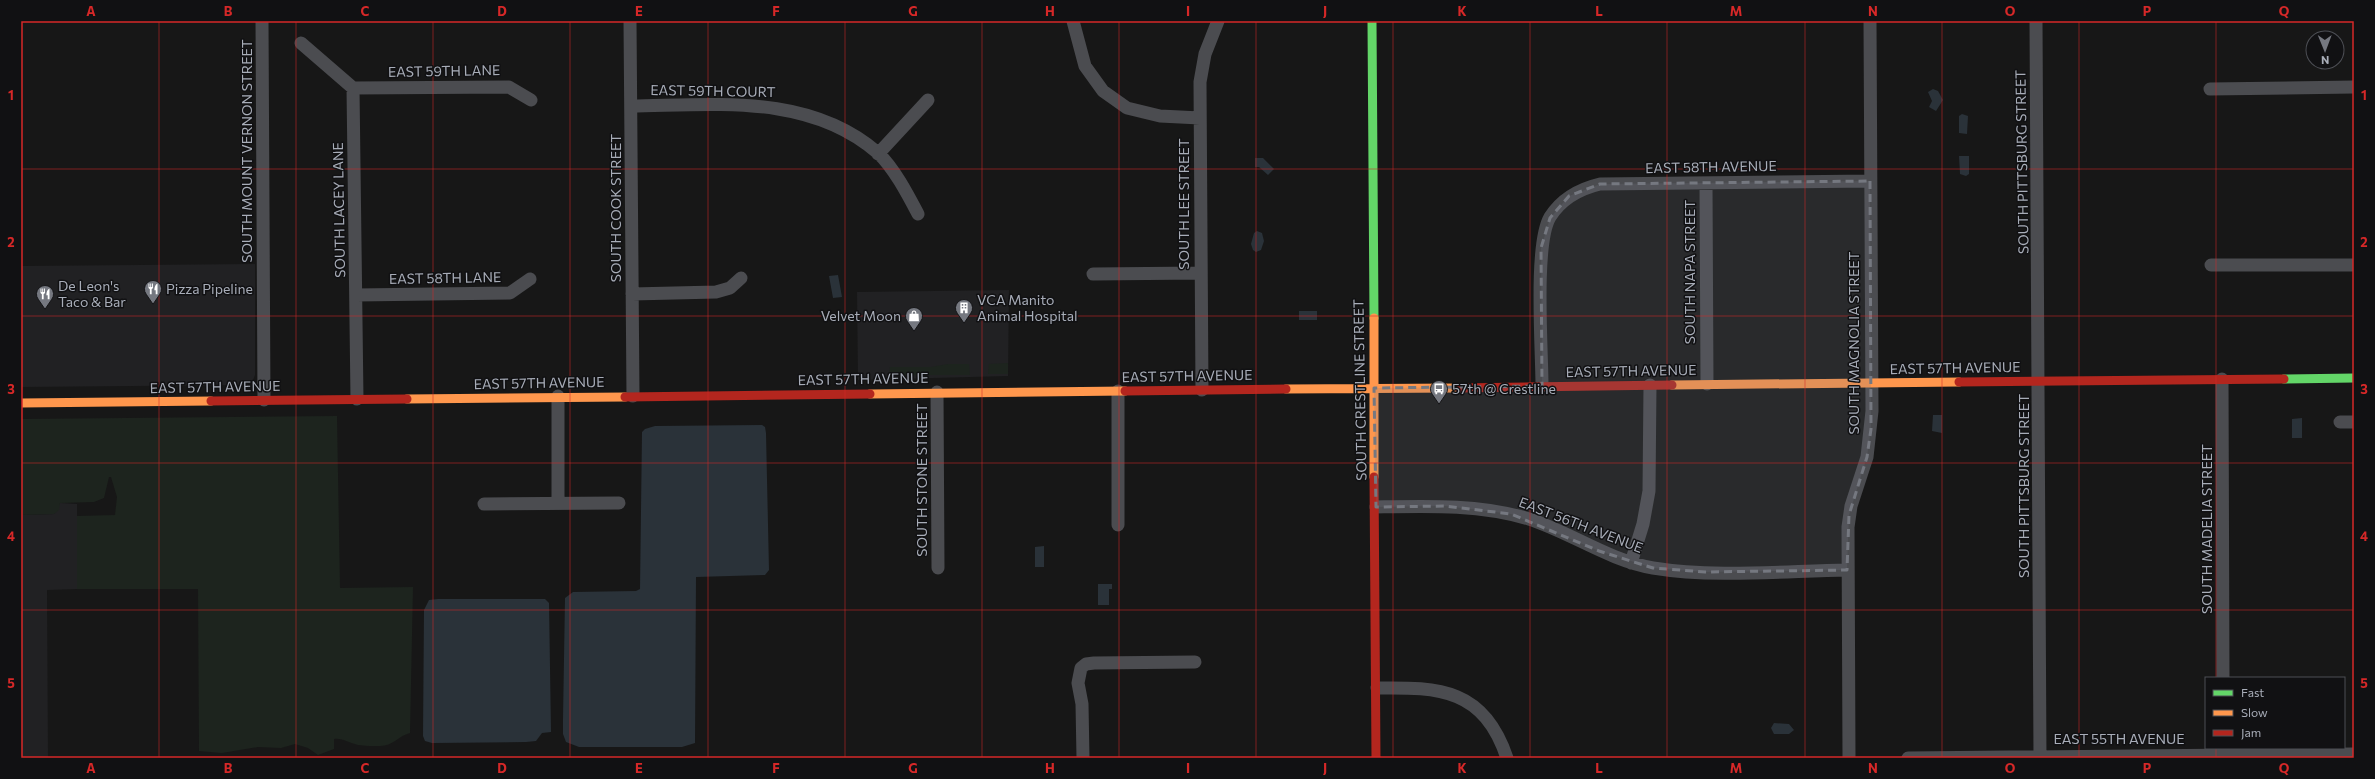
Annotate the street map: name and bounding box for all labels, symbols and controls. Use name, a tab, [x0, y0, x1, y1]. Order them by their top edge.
text: A	[86, 3, 96, 19]
text: B	[224, 3, 233, 19]
text: C	[361, 3, 370, 19]
text: D	[497, 3, 507, 19]
text: E	[635, 3, 643, 19]
text: F	[772, 3, 780, 19]
text: G	[908, 3, 918, 19]
text: H	[1045, 3, 1055, 19]
text: I	[1186, 3, 1190, 19]
text: J	[1323, 3, 1327, 19]
text: K	[1457, 3, 1467, 19]
text: L	[1595, 3, 1603, 19]
text: M	[1730, 3, 1742, 19]
text: N	[1868, 3, 1878, 19]
text: O	[2005, 3, 2016, 19]
text: P	[2143, 3, 2152, 19]
text: Q	[2279, 3, 2290, 19]
north arrow	[2305, 30, 2345, 70]
street label: SOUTH MOUNT VERNON STREET	[238, 39, 255, 263]
text: N	[2321, 54, 2329, 67]
street label: EAST 59TH LANE	[388, 61, 500, 80]
street label: SOUTH PITTSBURG STREET	[2011, 70, 2032, 254]
street label: EAST 59TH COURT	[650, 81, 776, 100]
text: 1	[8, 87, 14, 103]
text: 1	[2361, 87, 2367, 103]
street label: SOUTH COOK STREET	[607, 134, 624, 282]
street label: SOUTH LEE STREET	[1175, 138, 1192, 270]
street label: SOUTH LACEY LANE	[329, 142, 348, 278]
street label: EAST 58TH AVENUE	[1645, 157, 1777, 176]
street label: SOUTH NAPA STREET	[1681, 200, 1698, 344]
text: 2	[7, 234, 15, 250]
text: 2	[2360, 234, 2368, 250]
street label: SOUTH MAGNOLIA STREET	[1845, 251, 1862, 435]
street label: EAST 58TH LANE	[389, 268, 501, 287]
place label: De Leon's Taco & Bar	[58, 277, 126, 310]
restaurant icon: Pizza Pipeline	[143, 279, 163, 304]
place label: Pizza Pipeline	[166, 280, 253, 297]
restaurant icon: De Leon's Taco & Bar	[35, 284, 55, 309]
place label: VCA Manito Animal Hospital	[977, 291, 1078, 324]
building icon: VCA Manito Animal Hospital	[954, 298, 974, 323]
street label: SOUTH CRESTLINE STREET	[1349, 299, 1370, 481]
shop icon: Velvet Moon	[904, 306, 924, 331]
place label: Velvet Moon	[821, 307, 901, 324]
street label: EAST 57TH AVENUE	[1889, 358, 2021, 377]
street label: EAST 57TH AVENUE	[1565, 361, 1697, 380]
street label: EAST 57TH AVENUE	[1121, 366, 1253, 385]
street label: EAST 57TH AVENUE	[797, 369, 929, 388]
street label: EAST 57TH AVENUE	[473, 373, 605, 392]
street label: EAST 57TH AVENUE	[149, 377, 281, 396]
bus stop icon: 57th @ Crestline	[1429, 379, 1449, 404]
place label: 57th @ Crestline	[1452, 380, 1556, 397]
text: 3	[7, 381, 15, 397]
text: 3	[2360, 381, 2368, 397]
street label: SOUTH PITTSBURG STREET	[2015, 394, 2032, 578]
street label: SOUTH STONE STREET	[913, 403, 930, 557]
street label: SOUTH MADELIA STREET	[2198, 444, 2215, 614]
street label: EAST 56TH AVENUE	[1517, 493, 1646, 556]
text: 4	[7, 528, 15, 544]
text: 4	[2360, 528, 2368, 544]
text: 5	[7, 675, 15, 691]
text: 5	[2360, 675, 2368, 691]
legend	[2205, 677, 2345, 749]
text: Fast	[2241, 685, 2264, 699]
text: Slow	[2241, 705, 2268, 719]
text: Jam	[2241, 725, 2261, 740]
street label: EAST 55TH AVENUE	[2053, 730, 2185, 747]
text: A	[86, 760, 96, 776]
text: B	[224, 760, 233, 776]
text: C	[361, 760, 370, 776]
text: D	[497, 760, 507, 776]
text: E	[635, 760, 643, 776]
text: F	[772, 760, 780, 776]
text: G	[908, 760, 918, 776]
text: H	[1045, 760, 1055, 776]
text: I	[1186, 760, 1190, 776]
text: J	[1323, 760, 1327, 776]
text: K	[1457, 760, 1467, 776]
text: L	[1595, 760, 1603, 776]
text: M	[1730, 760, 1742, 776]
text: N	[1868, 760, 1878, 776]
text: O	[2005, 760, 2016, 776]
text: P	[2143, 760, 2152, 776]
text: Q	[2279, 760, 2290, 776]

